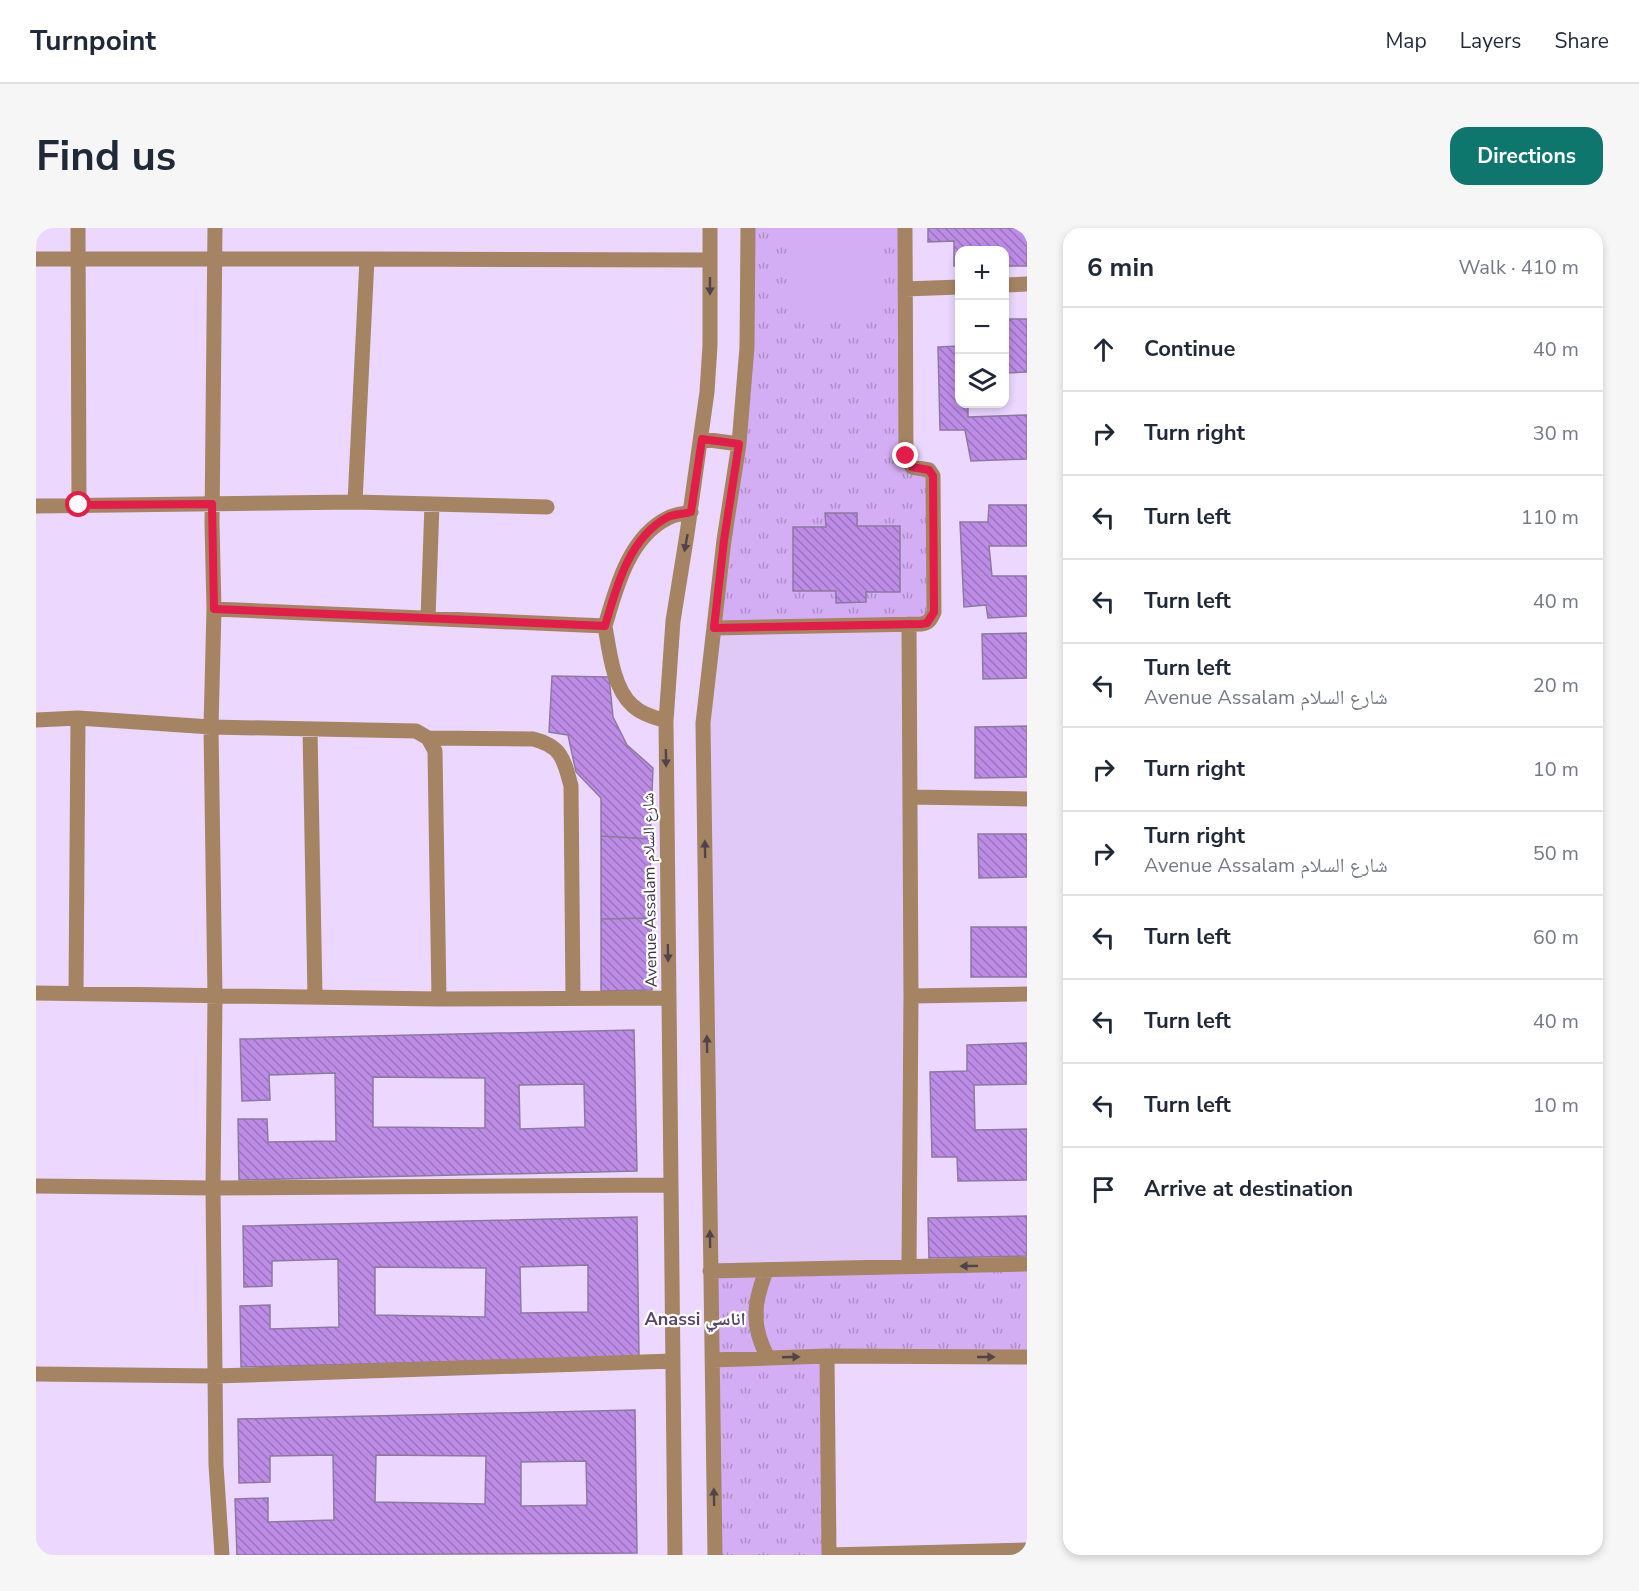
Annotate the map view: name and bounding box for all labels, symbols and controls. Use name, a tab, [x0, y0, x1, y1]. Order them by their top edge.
text: Turnpoint	[30, 22, 156, 60]
text: Map	[1385, 27, 1427, 55]
text: Layers	[1460, 27, 1521, 55]
text: Share	[1554, 27, 1609, 55]
button: Directions	[1450, 127, 1603, 185]
text: Find us	[36, 128, 176, 185]
map controls	[955, 246, 1009, 408]
button: +	[955, 246, 1009, 300]
text: 6 min	[1087, 250, 1154, 285]
text: Walk · 410 m	[1459, 254, 1579, 281]
one-way arrow	[705, 277, 715, 296]
button: −	[955, 300, 1009, 354]
icon: ahead	[1087, 333, 1120, 366]
text: Continue	[1144, 334, 1235, 364]
text: 40 m	[1533, 336, 1579, 363]
button: layers	[955, 354, 1009, 408]
icon: right	[1087, 417, 1120, 450]
text: Turn right	[1144, 418, 1245, 448]
text: 30 m	[1533, 420, 1579, 447]
route end	[892, 442, 918, 468]
route start	[65, 491, 91, 517]
icon: left	[1087, 501, 1120, 534]
text: Turn left	[1144, 502, 1231, 532]
text: 110 m	[1521, 504, 1579, 531]
one-way arrow	[681, 534, 690, 553]
icon: left	[1087, 585, 1120, 618]
text: Turn left	[1144, 586, 1231, 616]
text: 40 m	[1533, 588, 1579, 615]
text: Turn left	[1144, 653, 1231, 683]
icon: left	[1087, 669, 1120, 702]
text: 20 m	[1533, 672, 1579, 699]
text: Avenue Assalam شارع السلام	[1144, 684, 1388, 711]
one-way arrow	[661, 748, 671, 767]
icon: right	[1087, 753, 1120, 786]
text: Turn right	[1144, 754, 1245, 784]
text: 10 m	[1533, 756, 1579, 783]
street label: Avenue Assalam شارع السلام	[637, 792, 663, 988]
text: Turn right	[1144, 821, 1245, 851]
icon: right	[1087, 837, 1120, 870]
one-way arrow	[700, 839, 710, 858]
text: 50 m	[1533, 840, 1579, 867]
text: Avenue Assalam شارع السلام	[1144, 852, 1388, 879]
icon: left	[1087, 921, 1120, 954]
text: Turn left	[1144, 922, 1231, 952]
text: 60 m	[1533, 924, 1579, 951]
one-way arrow	[663, 943, 673, 962]
icon: left	[1087, 1005, 1120, 1038]
text: Turn left	[1144, 1006, 1231, 1036]
text: 40 m	[1533, 1008, 1579, 1035]
one-way arrow	[702, 1034, 712, 1053]
icon: left	[1087, 1089, 1120, 1122]
text: Turn left	[1144, 1090, 1231, 1120]
text: 10 m	[1533, 1092, 1579, 1119]
icon: arrive	[1087, 1173, 1120, 1206]
text: Arrive at destination	[1144, 1174, 1353, 1204]
one-way arrow	[705, 1229, 714, 1248]
one-way arrow	[959, 1261, 978, 1271]
district label: Anassi اناسي	[644, 1307, 746, 1333]
one-way arrow	[977, 1352, 996, 1362]
one-way arrow	[782, 1353, 801, 1362]
one-way arrow	[709, 1487, 719, 1506]

